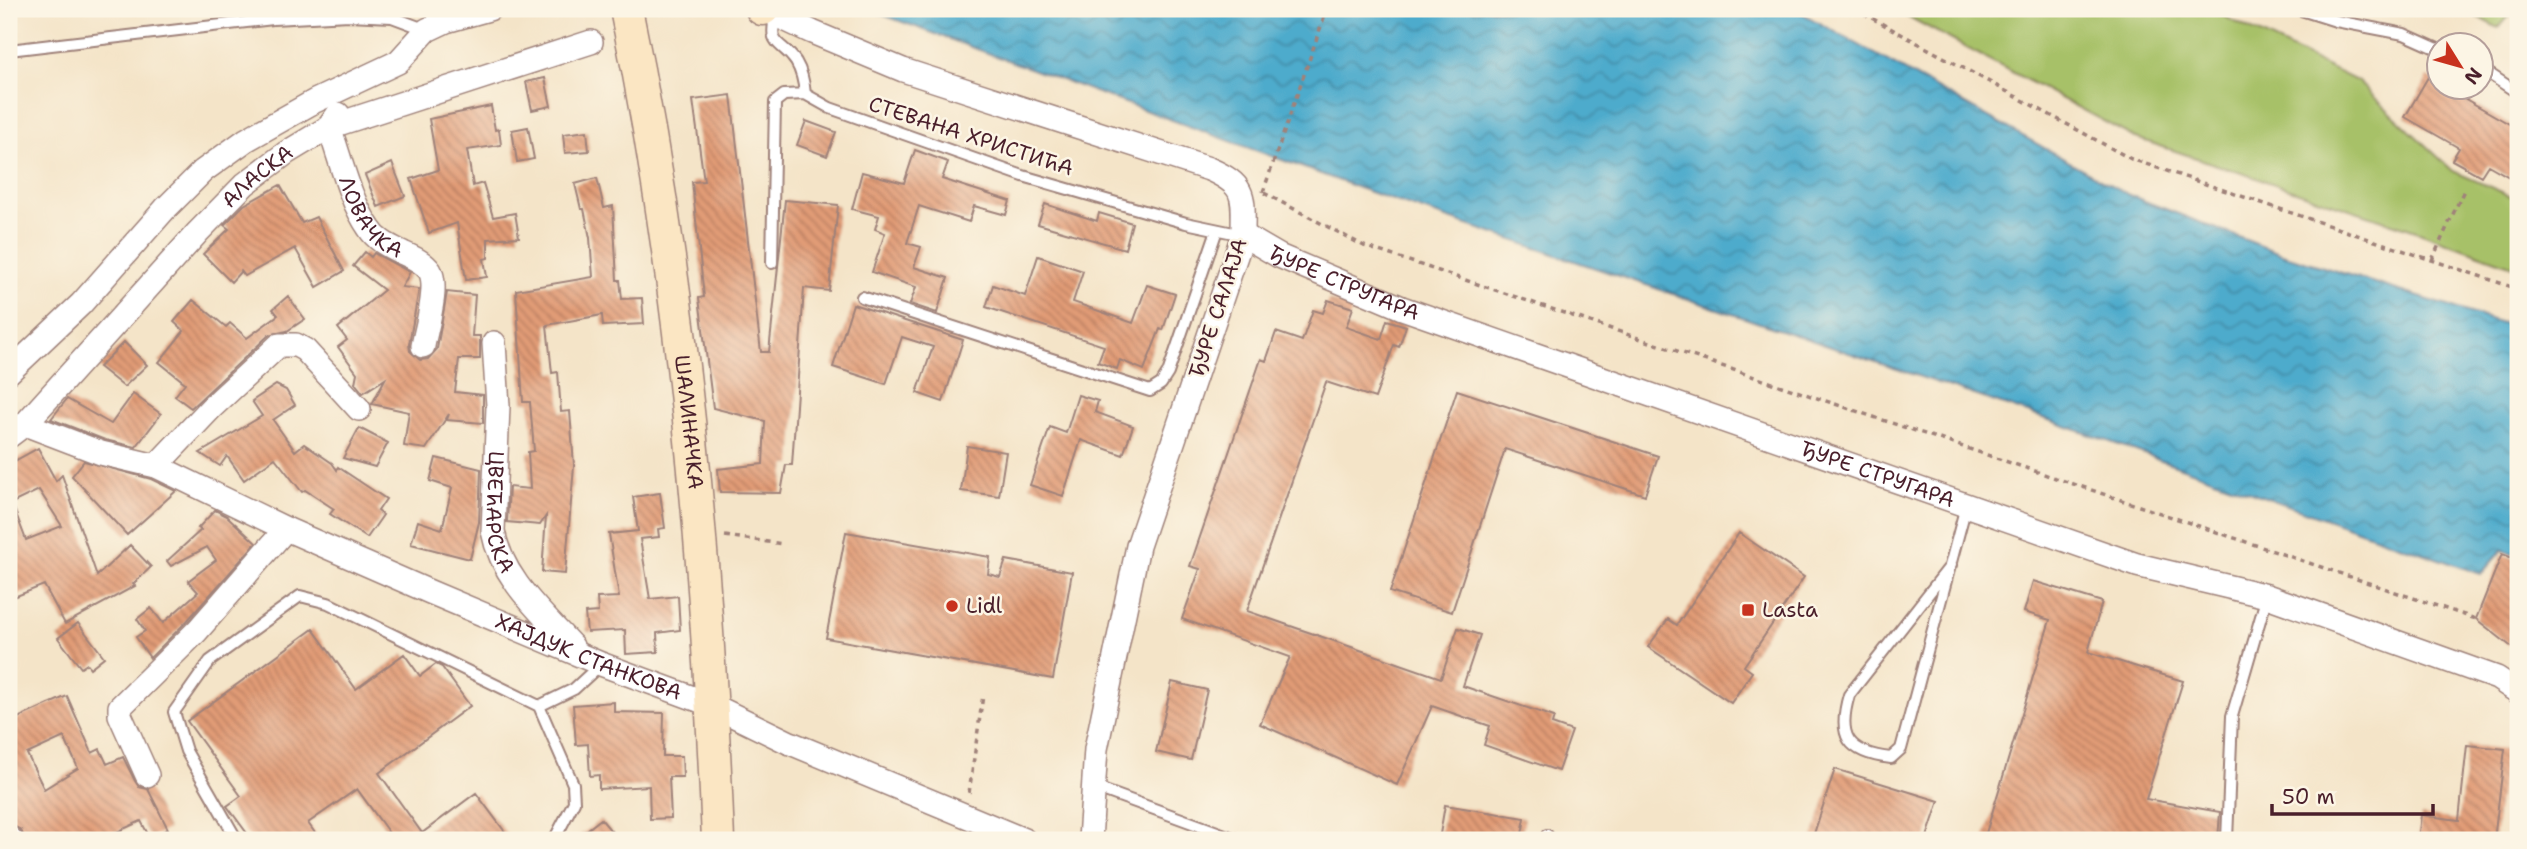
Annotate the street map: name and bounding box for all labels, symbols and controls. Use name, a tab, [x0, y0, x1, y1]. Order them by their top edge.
north arrow	[2426, 32, 2496, 102]
text: N	[2459, 62, 2488, 89]
street label: СТЕВАНА ХРИСТИЋА	[865, 90, 1077, 182]
street label: АЛАСКА	[215, 138, 299, 214]
street label: ЛОВАЧКА	[332, 172, 408, 265]
street label: ЂУРЕ САЛАЈА	[1182, 235, 1254, 381]
street label: ЂУРЕ СТРУГАРА	[1263, 239, 1423, 327]
street label: ШАЛИНАЧКА	[668, 353, 710, 491]
street label: ЂУРЕ СТРУГАРА	[1797, 434, 1958, 514]
street label: ЦВЕЋАРСКА	[479, 450, 521, 578]
place label: Lidl	[966, 592, 1003, 620]
place label: Lasta	[1762, 596, 1818, 624]
marker: Lidl	[944, 598, 960, 614]
marker: Lasta	[1740, 602, 1756, 618]
street label: ХАЈДУК СТАНКОВА	[491, 607, 686, 707]
scale bar	[2272, 772, 2432, 816]
text: 50 m	[2282, 783, 2335, 811]

